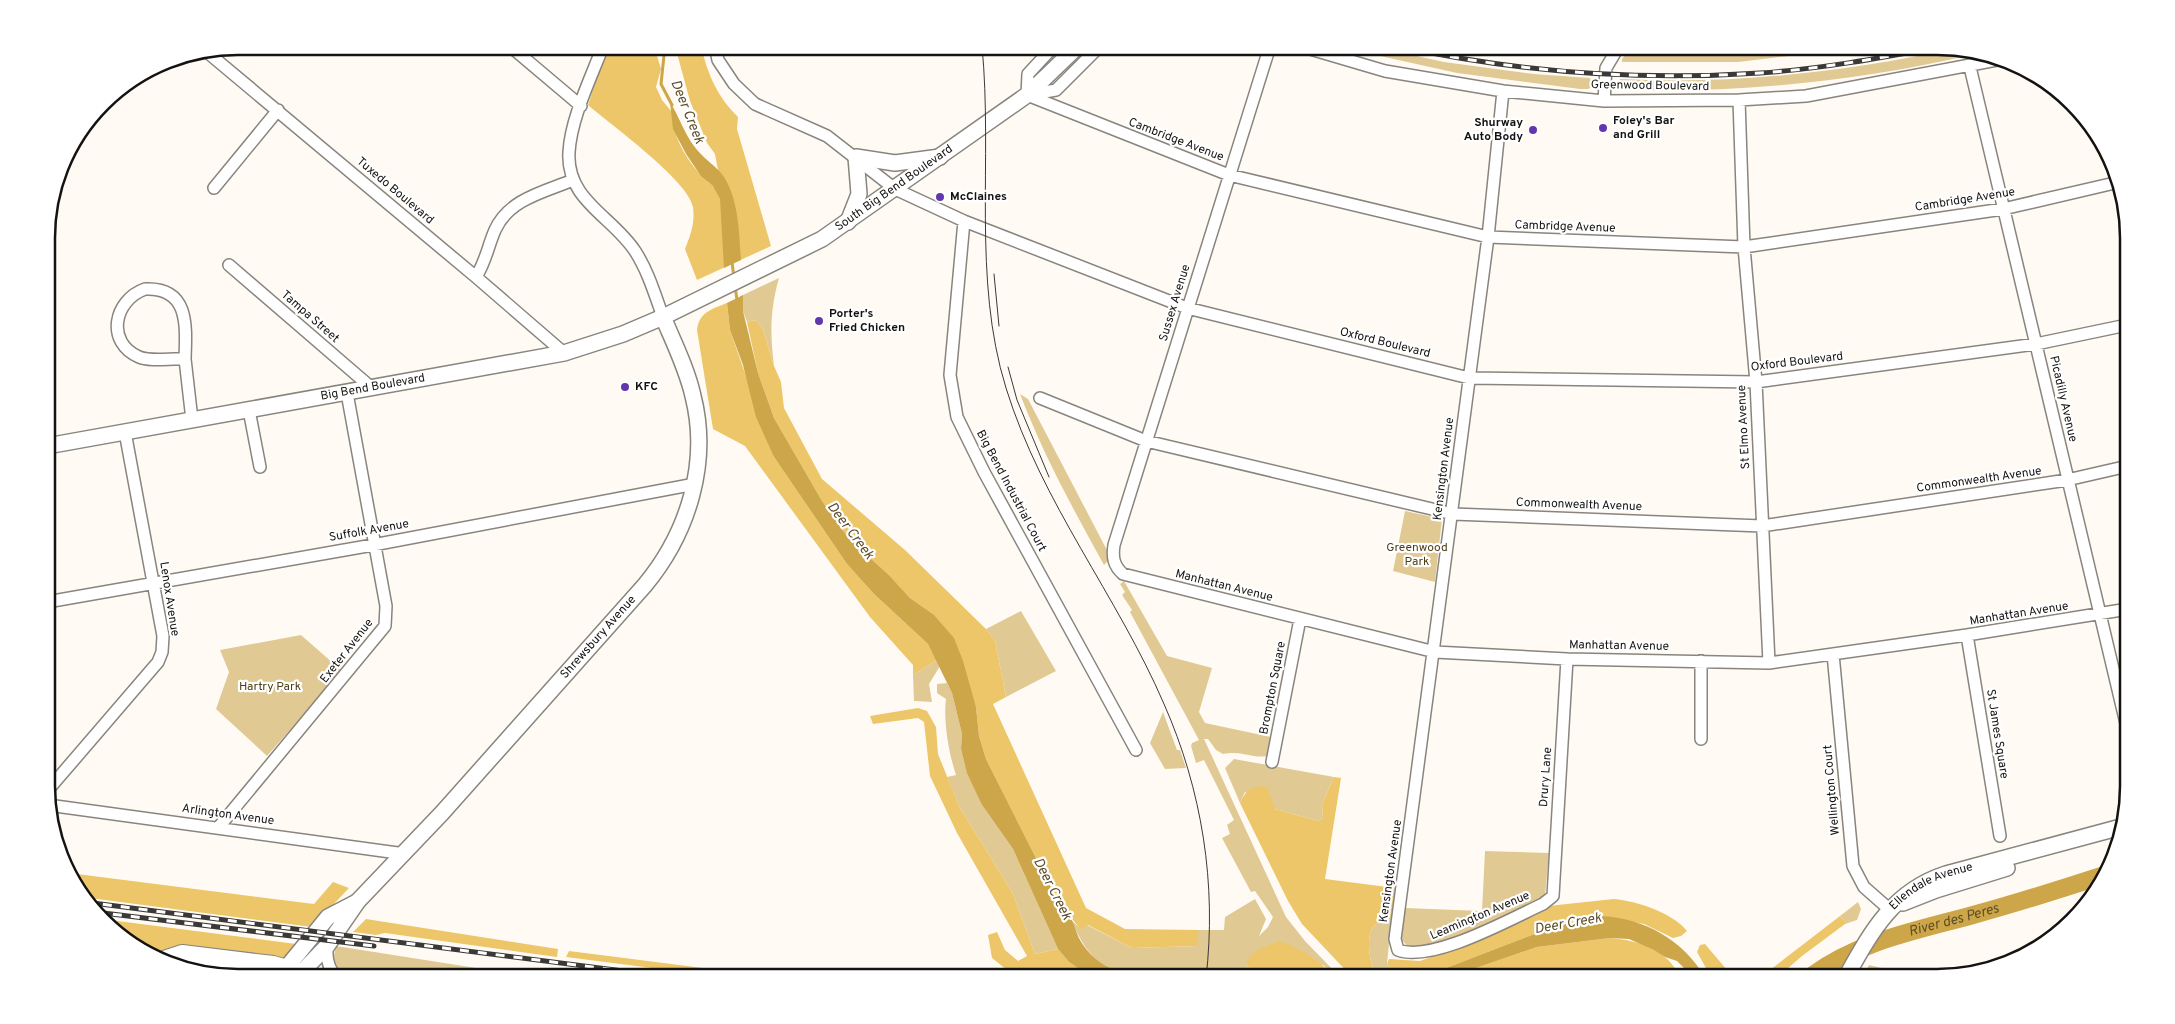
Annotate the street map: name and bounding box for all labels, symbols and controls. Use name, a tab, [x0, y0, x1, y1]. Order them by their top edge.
street label: Greenwood Boulevard	[1591, 77, 1709, 95]
water label: Deer Creek	[666, 78, 708, 147]
place label: Foley's Bar and Grill	[1613, 113, 1675, 143]
street label: Cambridge Avenue	[1126, 114, 1226, 166]
place label: Shurway Auto Body	[1464, 115, 1523, 145]
marker: Foley's Bar and Grill	[1597, 122, 1609, 134]
marker: Shurway Auto Body	[1527, 124, 1539, 136]
street label: South Big Bend Boulevard	[832, 141, 956, 235]
street label: Tuxedo Boulevard	[353, 154, 437, 228]
street label: Cambridge Avenue	[1914, 184, 2016, 216]
place label: McClaines	[950, 189, 1007, 205]
marker: McClaines	[934, 191, 946, 203]
street label: Cambridge Avenue	[1514, 217, 1616, 237]
street label: Sussex Avenue	[1156, 262, 1194, 344]
street label: Tampa Street	[278, 287, 342, 347]
place label: Porter's Fried Chicken	[829, 306, 905, 336]
marker: Porter's Fried Chicken	[813, 315, 825, 327]
street label: Oxford Boulevard	[1338, 324, 1432, 362]
street label: Oxford Boulevard	[1750, 348, 1844, 376]
street label: Picadilly Avenue	[2045, 354, 2081, 444]
street label: Big Bend Boulevard	[319, 370, 426, 405]
place label: KFC	[635, 379, 658, 395]
marker: KFC	[619, 381, 631, 393]
street label: St Elmo Avenue	[1734, 385, 1754, 469]
street label: Kensington Avenue	[1430, 417, 1458, 521]
street label: Big Bend Industrial Court	[972, 427, 1050, 555]
street label: Commonwealth Avenue	[1915, 463, 2043, 497]
street label: Commonwealth Avenue	[1516, 495, 1642, 515]
water label: Deer Creek	[823, 499, 878, 564]
street label: Suffolk Avenue	[328, 516, 410, 546]
park label: Greenwood Park	[1386, 540, 1448, 570]
street label: Lenox Avenue	[155, 561, 183, 637]
street label: Manhattan Avenue	[1174, 566, 1274, 606]
street label: Shrewsbury Avenue	[557, 592, 640, 682]
street label: Manhattan Avenue	[1968, 598, 2070, 630]
street label: Exeter Avenue	[317, 616, 377, 686]
street label: Manhattan Avenue	[1569, 637, 1669, 655]
street label: Brompton Square	[1256, 640, 1290, 736]
park label: Hartry Park	[239, 679, 301, 695]
street label: St James Square	[1982, 688, 2012, 780]
street label: Wellington Court	[1820, 744, 1844, 836]
street label: Drury Lane	[1536, 746, 1556, 808]
street label: Arlington Avenue	[181, 801, 275, 829]
street label: Kensington Avenue	[1376, 819, 1406, 923]
water label: Deer Creek	[1029, 855, 1075, 924]
street label: Ellendale Avenue	[1886, 859, 1975, 914]
street label: Leamington Avenue	[1428, 888, 1532, 944]
water label: River des Peres	[1907, 899, 2001, 940]
water label: Deer Creek	[1533, 910, 1604, 938]

